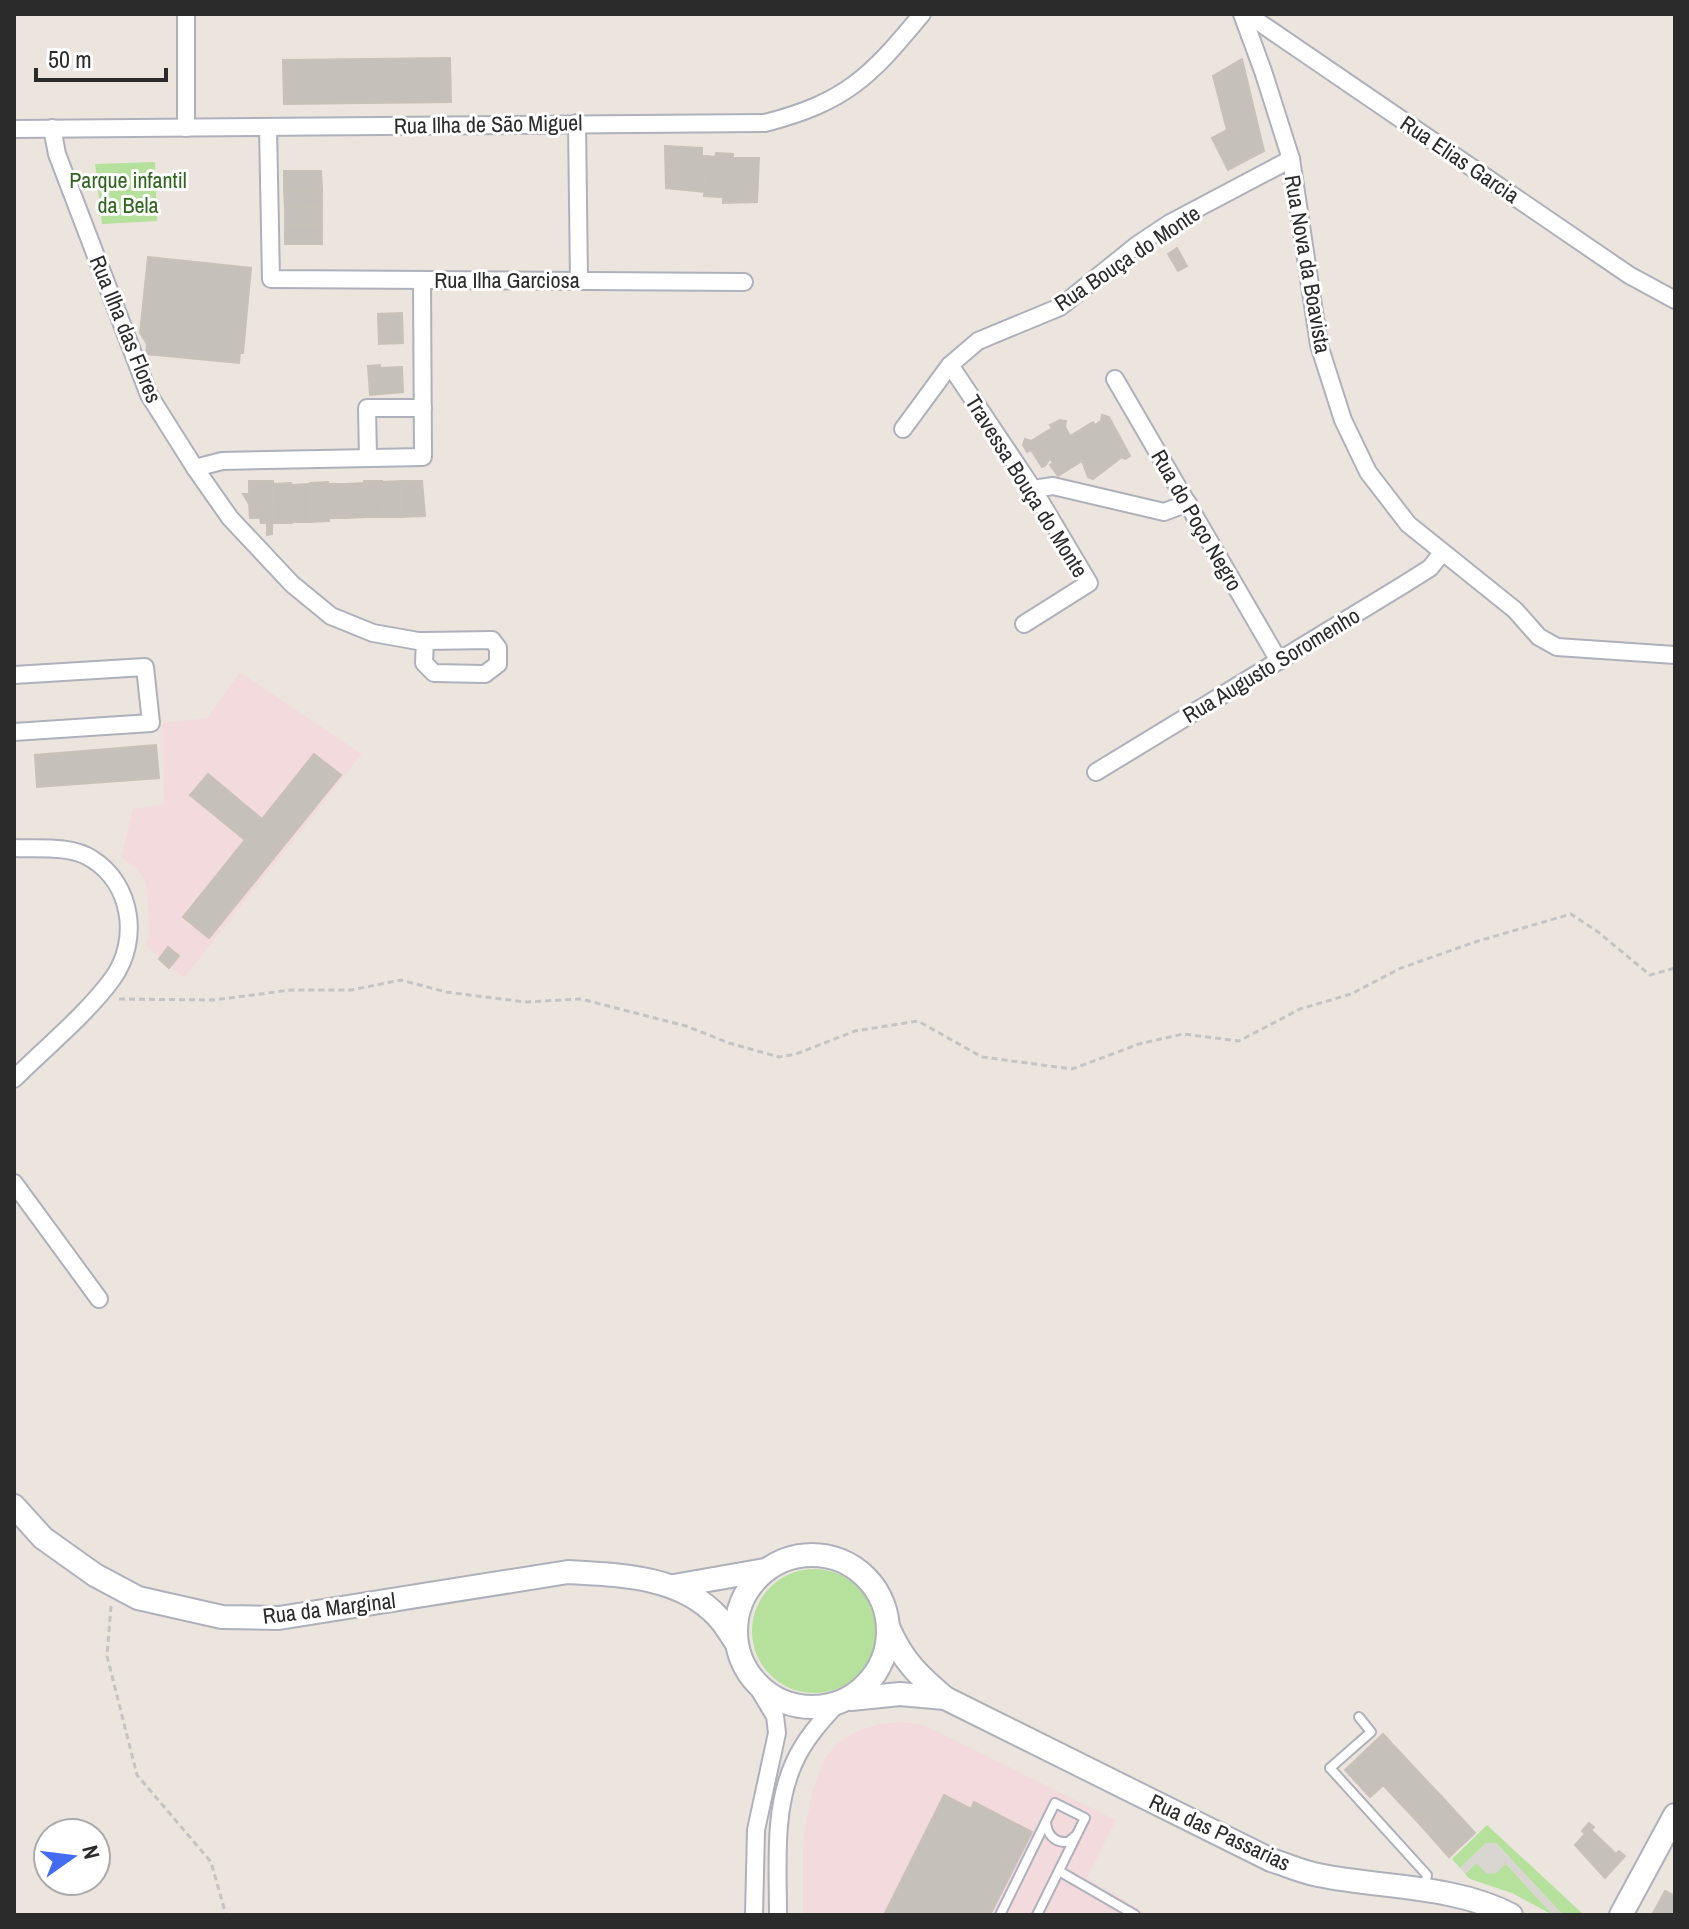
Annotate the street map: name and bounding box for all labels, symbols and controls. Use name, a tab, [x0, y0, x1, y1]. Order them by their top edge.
scale bar	[36, 32, 166, 82]
text: 50 m	[48, 43, 92, 75]
street label: Rua Ilha de São Miguel	[393, 107, 583, 141]
street label: Rua Elias Garcia	[1395, 108, 1525, 210]
park label: Parque infantil da Bela	[69, 165, 187, 220]
street label: Rua Nova da Boavista	[1278, 173, 1338, 355]
street label: Rua Bouça do Monte	[1048, 198, 1206, 318]
street label: Rua Ilha das Flores	[83, 251, 169, 407]
street label: Rua Ilha Garciosa	[434, 265, 580, 295]
street label: Travessa Bouça do Monte	[959, 389, 1095, 583]
street label: Rua do Poço Negro	[1144, 444, 1250, 596]
street label: Rua Augusto Soromenho	[1177, 600, 1365, 730]
street label: Rua da Marginal	[261, 1585, 397, 1631]
street label: Rua das Passarias	[1145, 1786, 1295, 1878]
north arrow	[32, 1817, 112, 1897]
text: N	[75, 1842, 108, 1862]

